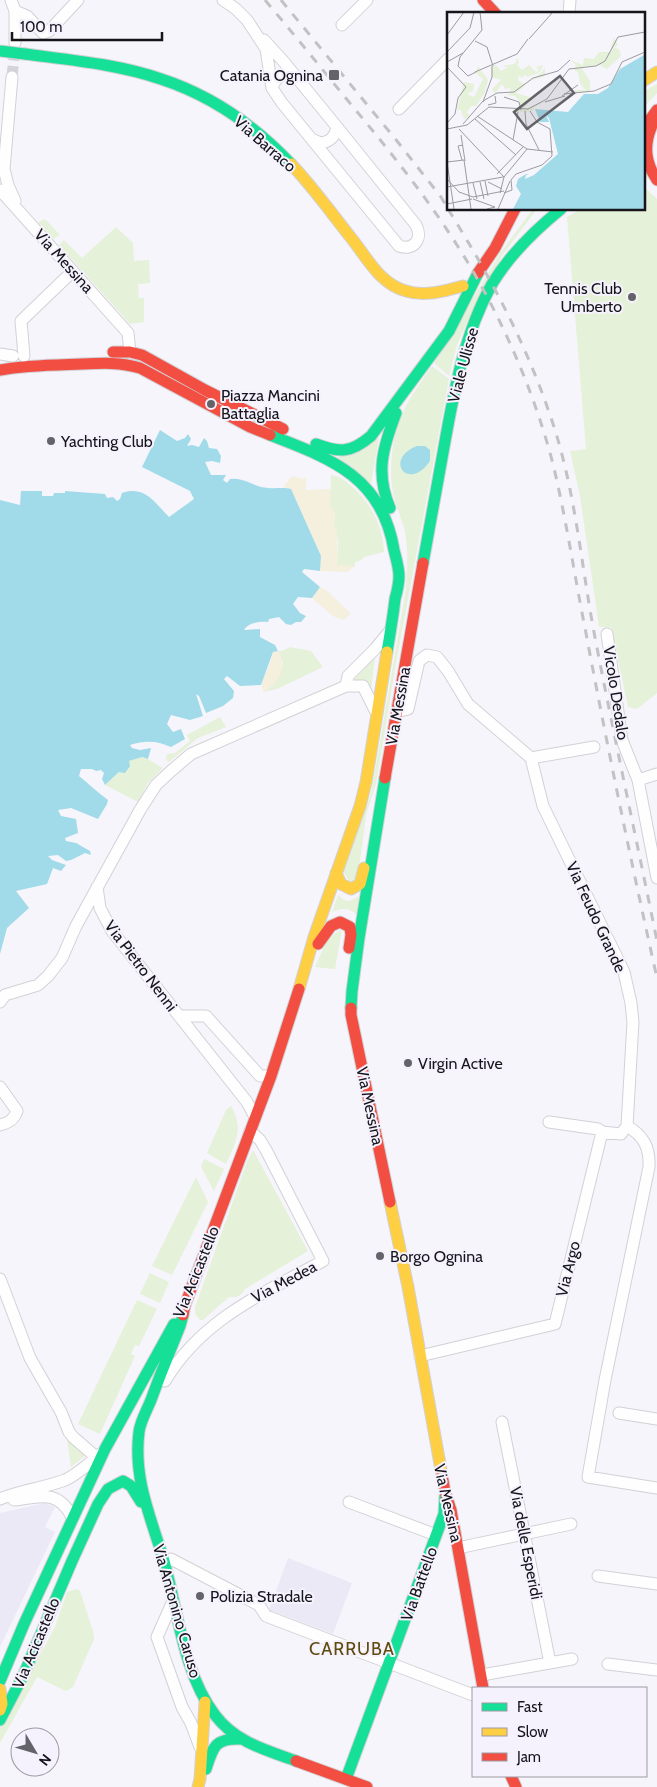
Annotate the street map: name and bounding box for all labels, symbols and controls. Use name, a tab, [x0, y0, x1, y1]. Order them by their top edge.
scale bar	[12, 10, 162, 42]
inset map	[447, 12, 644, 210]
text: 100 m	[20, 18, 62, 36]
place label: Catania Ognina	[220, 66, 323, 85]
marker: Catania Ognina	[327, 68, 341, 82]
street label: Via Barraco	[230, 112, 300, 176]
street label: Via Messina	[30, 225, 98, 297]
place label: Tennis Club Umberto	[544, 279, 622, 316]
marker: Tennis Club Umberto	[626, 291, 638, 303]
street label: Viale Ulisse	[444, 325, 482, 405]
place label: Piazza Mancini Battaglia	[221, 386, 320, 423]
marker: Piazza Mancini Battaglia	[205, 398, 217, 410]
place label: Yachting Club	[60, 432, 153, 451]
marker: Yachting Club	[45, 435, 57, 447]
street label: Vicolo Dedalo	[599, 645, 633, 741]
street label: Via Messina	[382, 665, 414, 747]
street label: Via Feudo Grande	[562, 859, 630, 975]
street label: Via Pietro Nenni	[101, 917, 181, 1015]
place label: Virgin Active	[418, 1054, 503, 1073]
marker: Virgin Active	[402, 1057, 414, 1069]
street label: Via Messina	[352, 1065, 388, 1147]
street label: Via Acicastello	[169, 1223, 223, 1320]
street label: Via Argo	[552, 1239, 584, 1299]
place label: Borgo Ognina	[390, 1247, 483, 1266]
marker: Borgo Ognina	[374, 1250, 386, 1262]
street label: Via Medea	[248, 1257, 320, 1307]
street label: Via Messina	[430, 1462, 466, 1544]
street label: Via delle Esperidi	[506, 1485, 546, 1601]
street label: Via Antonino Caruso	[149, 1542, 205, 1680]
street label: Via Battello	[397, 1544, 441, 1624]
place label: Polizia Stradale	[210, 1587, 313, 1606]
marker: Polizia Stradale	[194, 1590, 206, 1602]
street label: Via Acicastello	[8, 1595, 64, 1691]
district label: CARRUBA	[309, 1638, 395, 1660]
legend	[472, 1687, 647, 1777]
text: Fast	[517, 1698, 542, 1716]
text: Slow	[517, 1723, 548, 1741]
north arrow	[10, 1727, 60, 1777]
text: Jam	[516, 1748, 541, 1766]
text: N	[35, 1751, 55, 1769]

